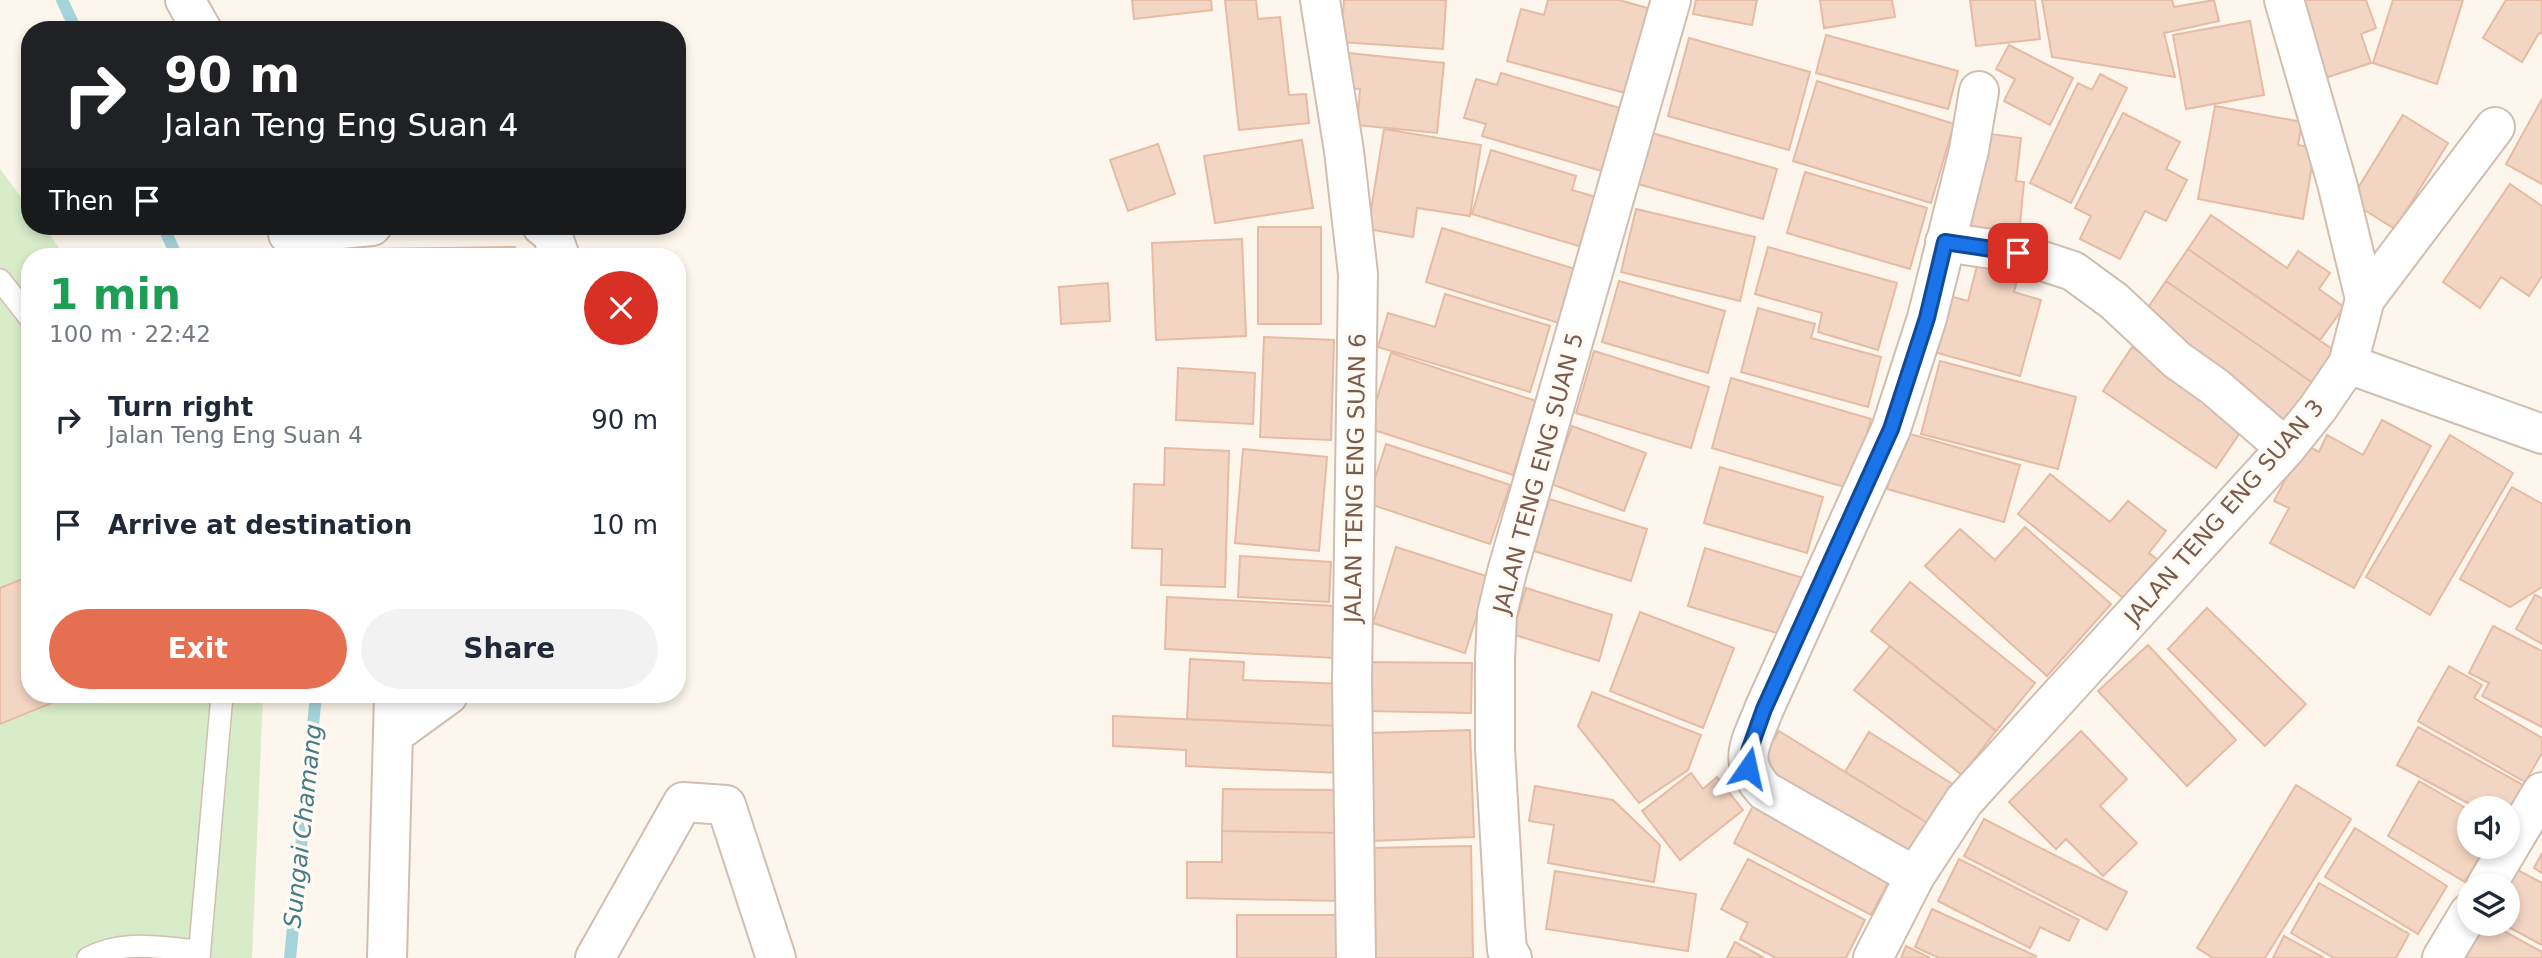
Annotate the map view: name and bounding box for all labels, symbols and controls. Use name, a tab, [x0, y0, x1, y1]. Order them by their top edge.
text: 90 m	[164, 47, 300, 104]
icon: right	[49, 49, 140, 140]
text: Jalan Teng Eng Suan 4	[164, 106, 519, 144]
icon: arrive	[128, 182, 166, 220]
text: Then	[49, 186, 114, 216]
pin	[1988, 223, 2048, 283]
icon: arrive	[1999, 234, 2037, 272]
text: 1 min	[49, 270, 181, 319]
button: close	[584, 271, 658, 345]
text: 100 m · 22:42	[49, 321, 211, 347]
street label: JALAN TENG ENG SUAN 5	[1487, 330, 1588, 618]
street label: JALAN TENG ENG SUAN 6	[1339, 333, 1371, 625]
text: Turn right	[108, 392, 253, 422]
street label: JALAN TENG ENG SUAN 3	[2118, 394, 2329, 631]
icon: right	[49, 401, 87, 439]
text: 90 m	[591, 405, 658, 435]
text: Jalan Teng Eng Suan 4	[108, 422, 363, 448]
icon: arrive	[49, 506, 87, 544]
text: Arrive at destination	[108, 510, 412, 540]
text: 10 m	[591, 510, 658, 540]
button: Exit	[49, 609, 347, 689]
button: Share	[361, 609, 658, 689]
water label: Sungai Chamang	[278, 723, 328, 929]
position arrow	[1711, 731, 1785, 805]
map controls	[2457, 796, 2520, 936]
button: sound	[2457, 796, 2520, 859]
button: layers	[2457, 873, 2520, 936]

